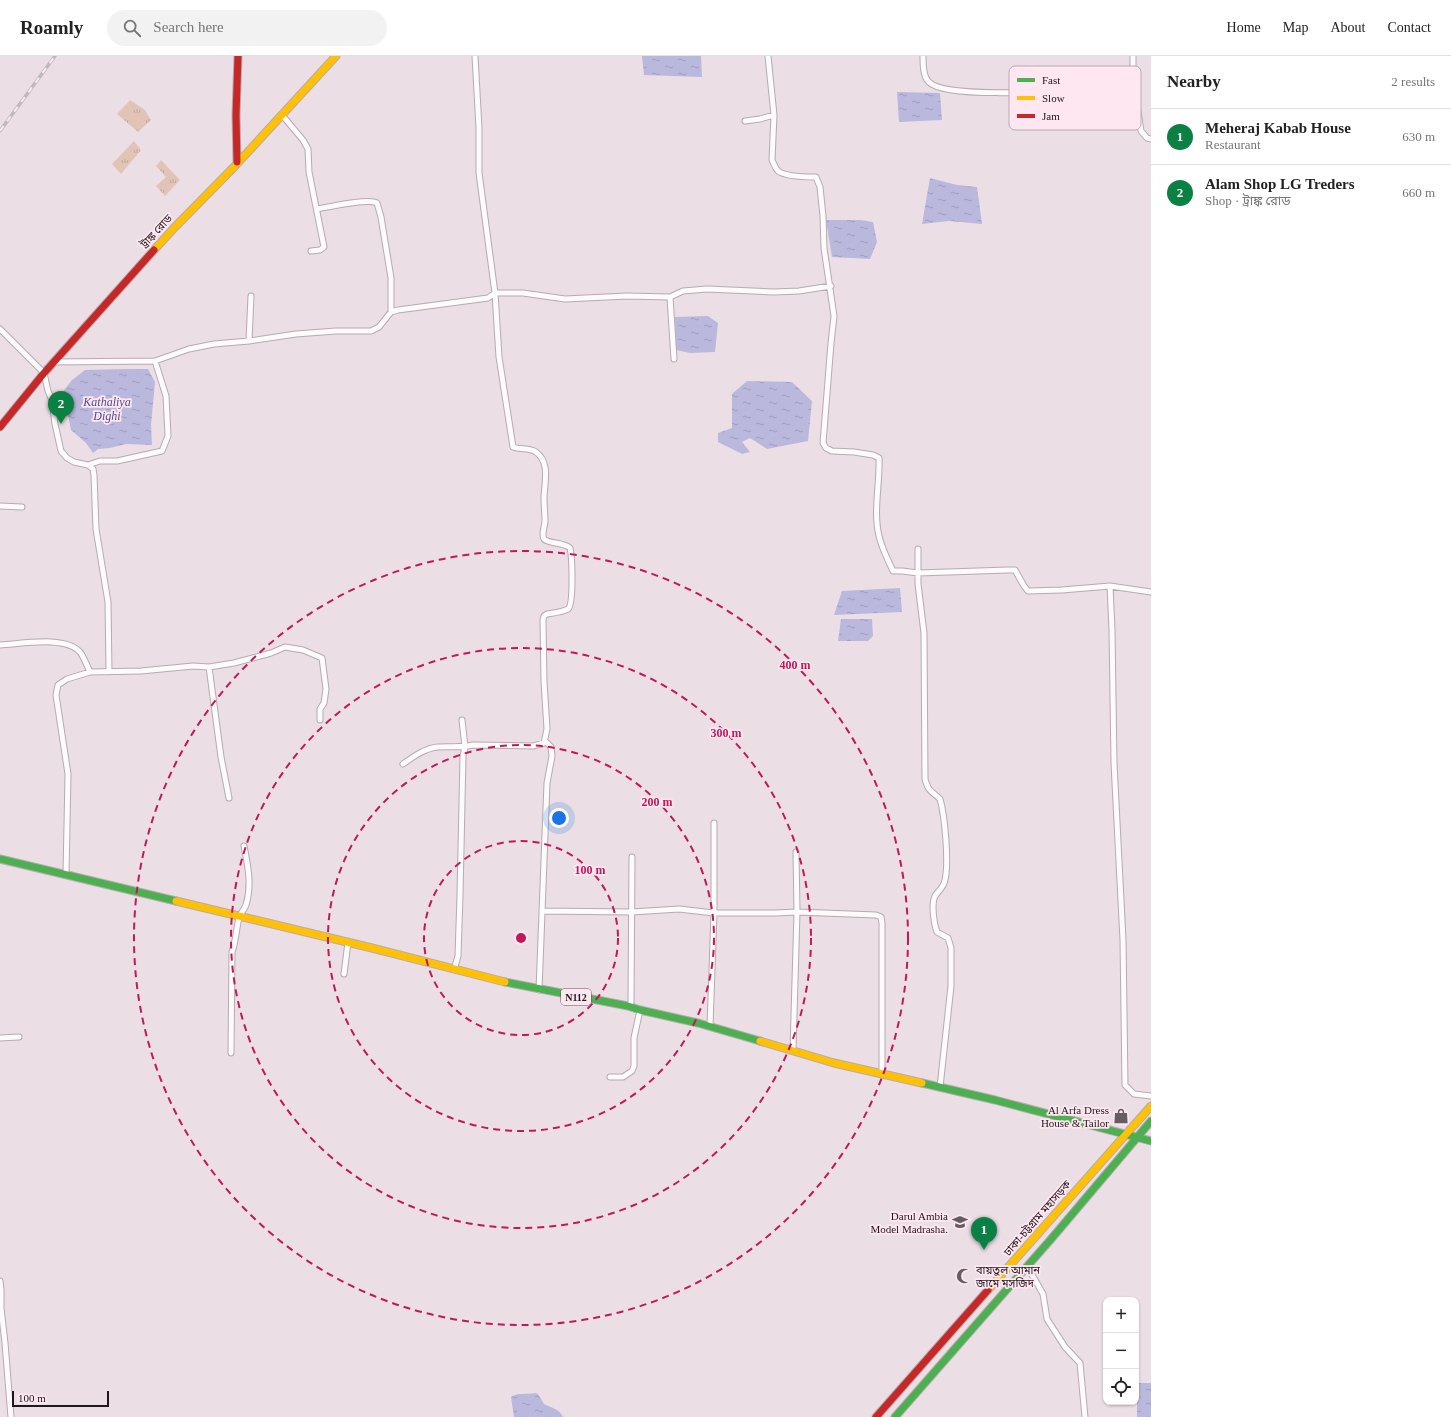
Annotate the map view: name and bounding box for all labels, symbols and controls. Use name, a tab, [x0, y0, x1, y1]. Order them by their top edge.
search box	[107, 10, 387, 46]
text: Roamly	[20, 17, 83, 38]
icon: search	[121, 17, 143, 39]
text: Search here	[153, 19, 224, 35]
text: Home	[1227, 20, 1261, 35]
text: Map	[1283, 20, 1308, 35]
text: About	[1330, 20, 1365, 35]
text: Contact	[1387, 20, 1431, 35]
legend	[1009, 66, 1141, 130]
text: Nearby	[1167, 72, 1221, 91]
text: Fast	[1042, 74, 1060, 86]
text: 2 results	[1391, 74, 1435, 89]
text: Slow	[1042, 92, 1065, 104]
text: Jam	[1042, 110, 1060, 122]
text: Meheraj Kabab House	[1205, 120, 1351, 136]
text: 1	[1177, 129, 1183, 144]
text: 630 m	[1402, 129, 1435, 144]
text: Restaurant	[1205, 137, 1261, 152]
text: Alam Shop LG Treders	[1205, 176, 1355, 192]
text: 2	[1177, 185, 1183, 200]
text: 660 m	[1402, 185, 1435, 200]
text: Shop · ট্রাঙ্ক রোড	[1205, 193, 1291, 208]
street label: ট্রাঙ্ক রোড	[137, 212, 175, 251]
pin: 2	[48, 391, 74, 424]
water label: Kathaliya Dighi	[82, 395, 131, 423]
text: 400 m	[780, 658, 811, 672]
text: 300 m	[711, 726, 742, 740]
text: 200 m	[642, 795, 673, 809]
your location	[549, 808, 569, 828]
text: 100 m	[575, 863, 606, 877]
centre of rings	[514, 931, 528, 945]
road number: N112	[561, 989, 591, 1005]
place label: Al Arfa Dress House & Tailor	[1041, 1104, 1109, 1129]
shop icon: Al Arfa Dress House & Tailor	[1112, 1107, 1130, 1125]
street label: ঢাকা-চট্টগ্রাম মহাসড়ক	[1000, 1178, 1073, 1259]
place label: Darul Ambia Model Madrasha.	[870, 1210, 948, 1235]
school or university icon: Darul Ambia Model Madrasha.	[951, 1213, 969, 1231]
pin: 1	[971, 1217, 997, 1250]
place label: বায়তুল আমান জামে মসজিদ	[975, 1264, 1040, 1289]
mosque icon: বায়তুল আমান জামে মসজিদ	[955, 1267, 973, 1285]
map controls	[1103, 1297, 1139, 1405]
button: +	[1103, 1297, 1139, 1333]
button: −	[1103, 1333, 1139, 1369]
button: locate	[1103, 1369, 1139, 1405]
scale bar	[12, 1389, 109, 1408]
text: 100 m	[18, 1392, 46, 1404]

